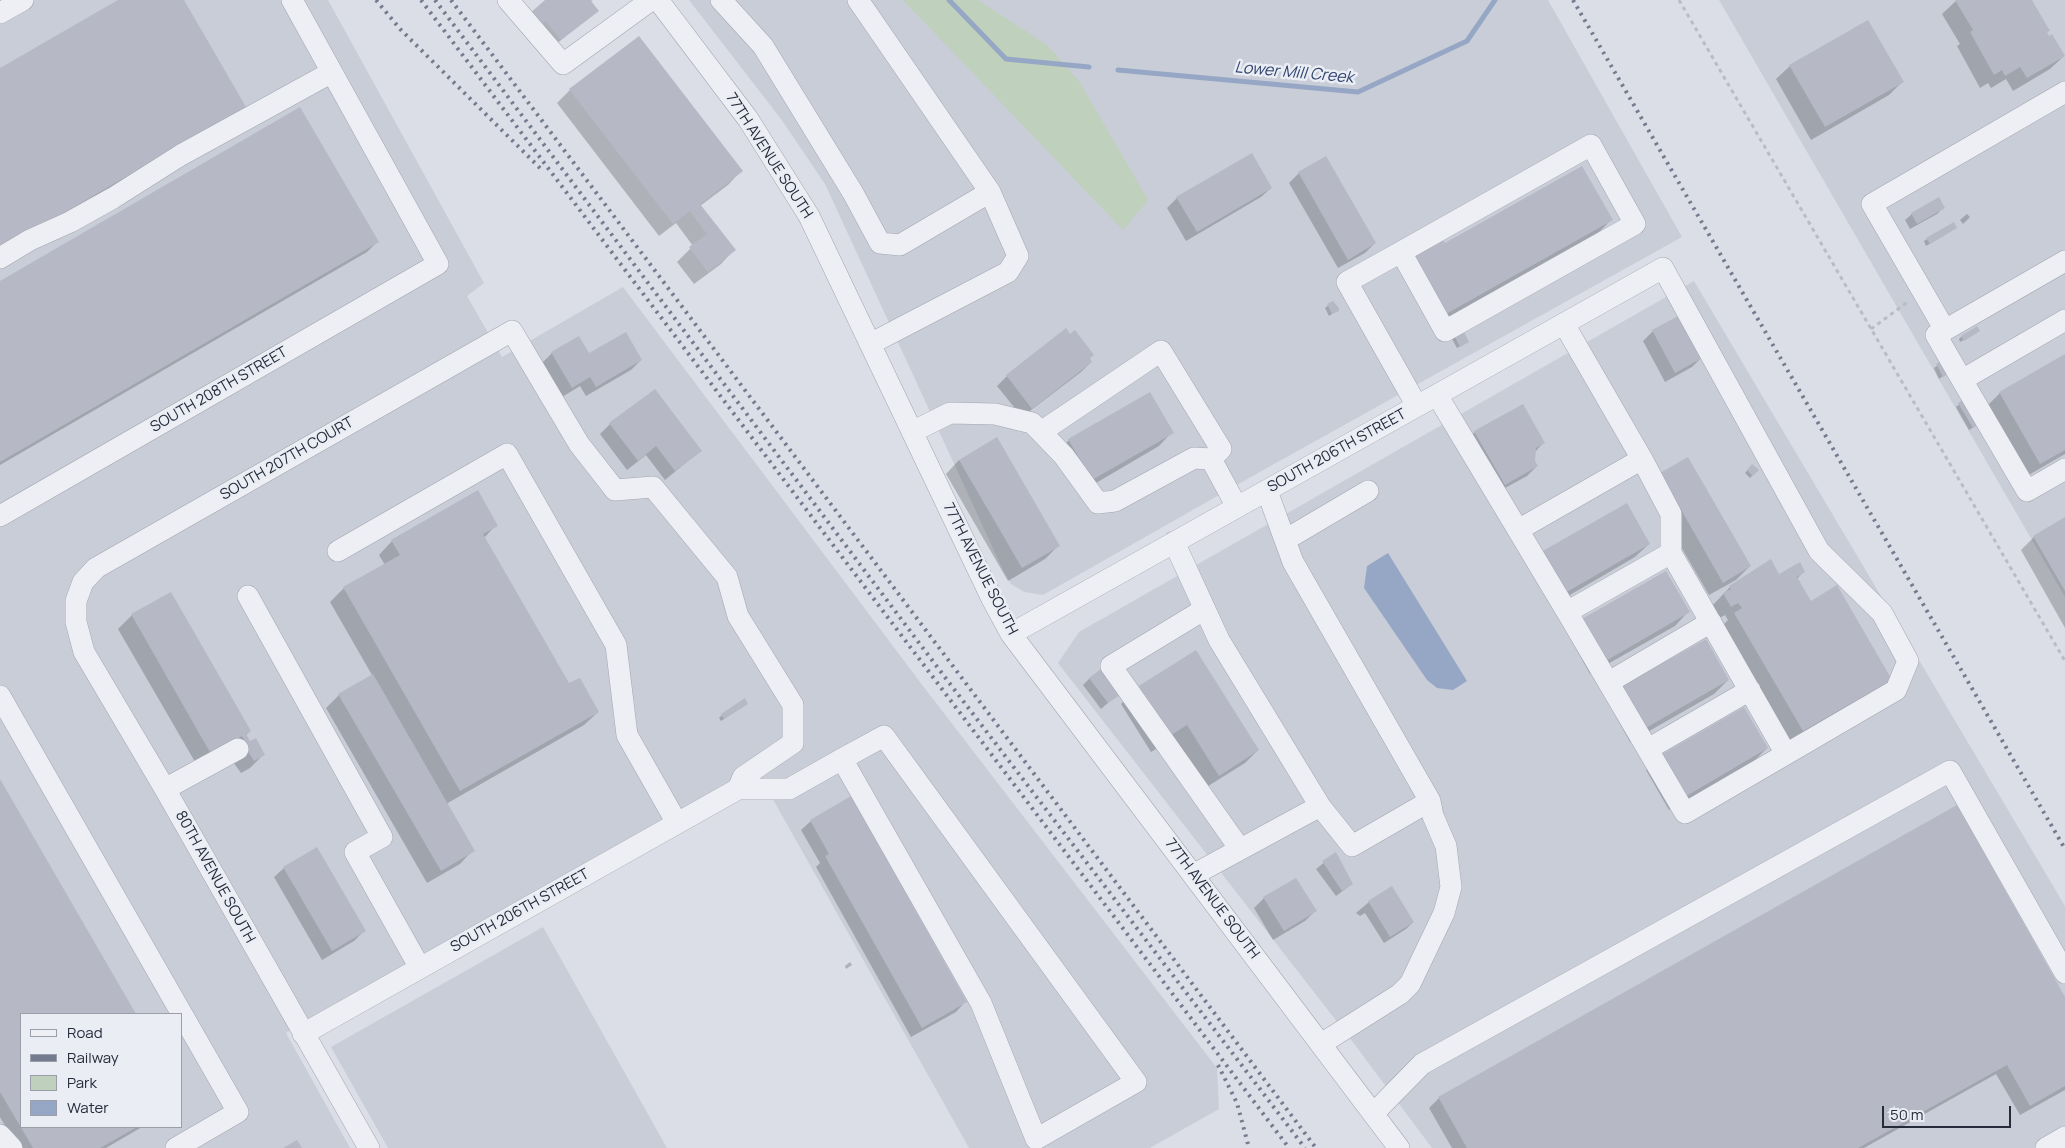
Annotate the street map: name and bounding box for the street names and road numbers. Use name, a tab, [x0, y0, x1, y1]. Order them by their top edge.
street label: 77TH AVENUE SOUTH	[722, 90, 816, 222]
street label: SOUTH 208TH STREET	[147, 343, 291, 437]
street label: SOUTH 206TH STREET	[1265, 405, 1409, 497]
street label: SOUTH 207TH COURT	[217, 414, 357, 504]
street label: 77TH AVENUE SOUTH	[939, 500, 1021, 638]
street label: 80TH AVENUE SOUTH	[171, 808, 259, 946]
street label: 77TH AVENUE SOUTH	[1161, 835, 1263, 963]
street label: SOUTH 206TH STREET	[448, 865, 592, 957]

